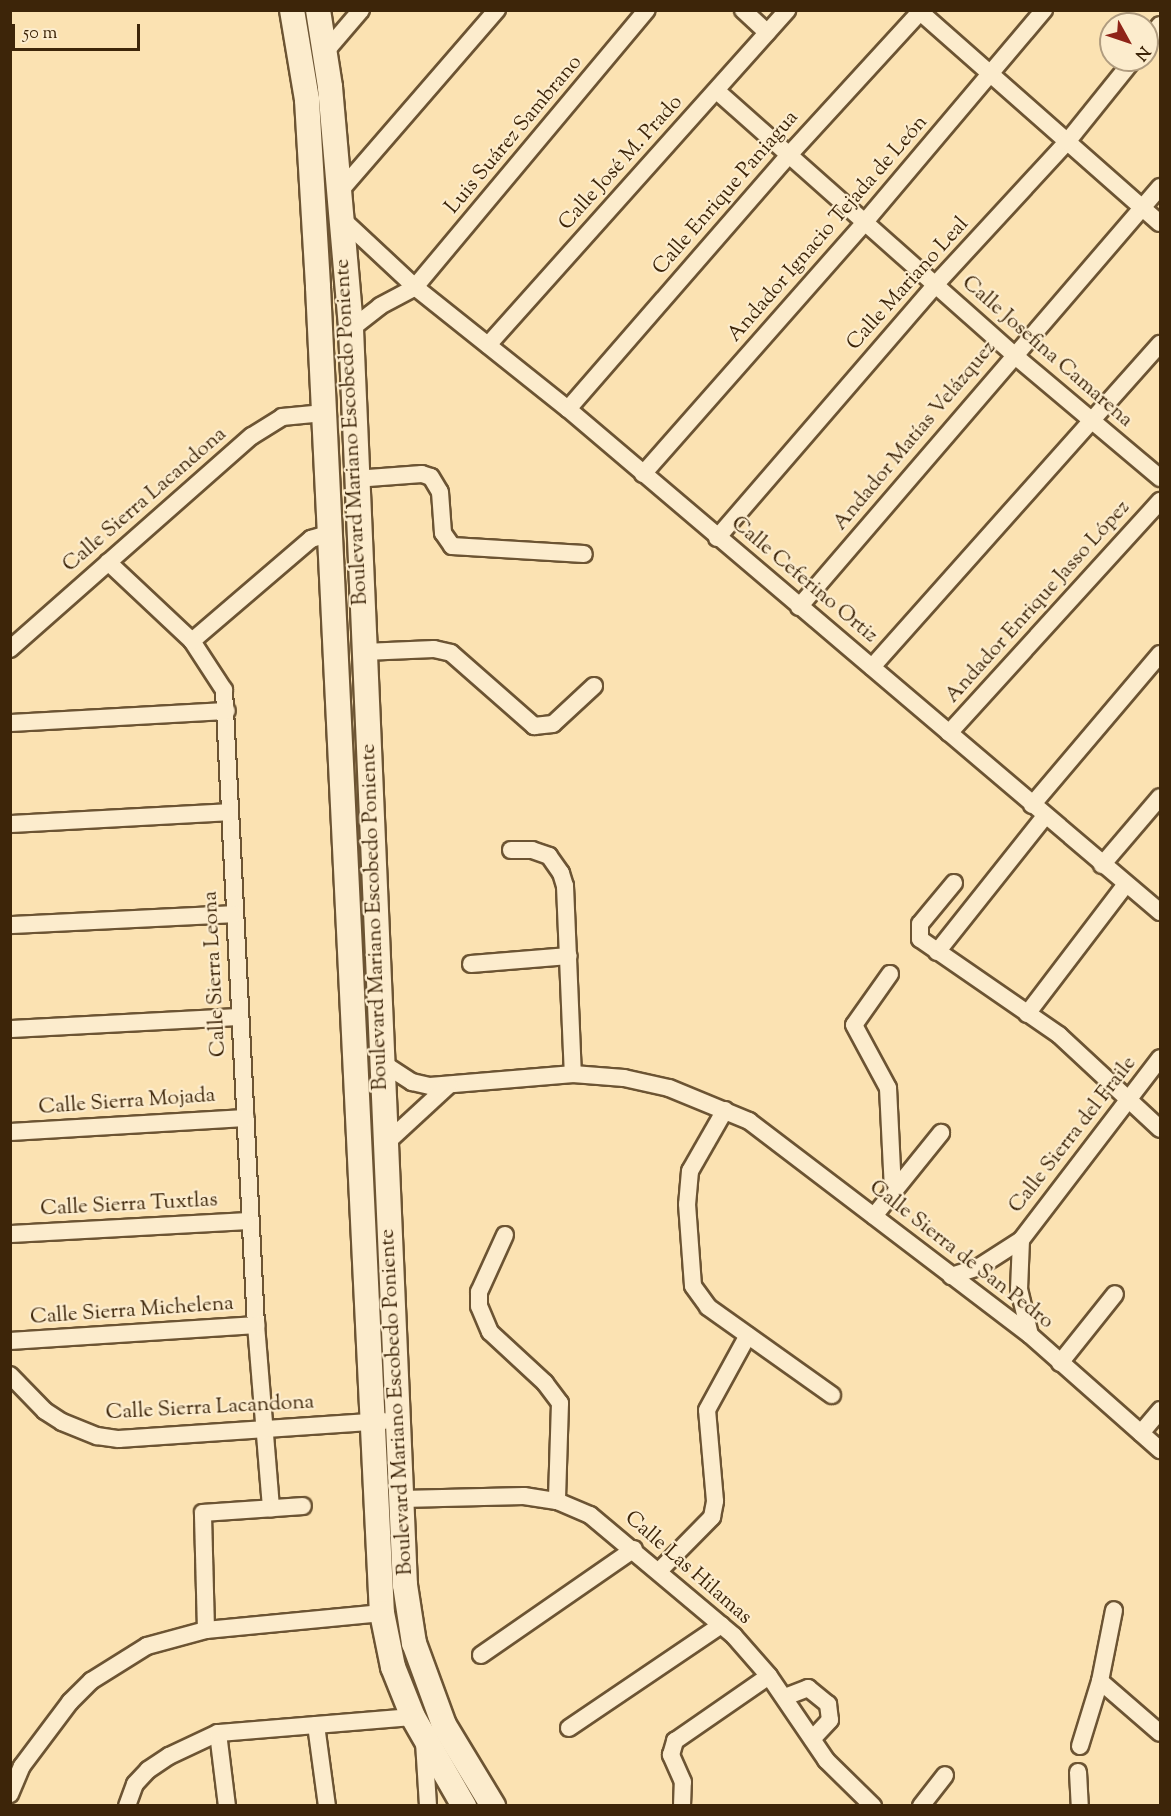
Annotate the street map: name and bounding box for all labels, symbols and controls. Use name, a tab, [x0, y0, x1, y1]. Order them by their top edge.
scale bar	[15, 12, 142, 50]
north arrow	[1099, 12, 1159, 72]
text: 50 m	[23, 21, 57, 47]
text: N	[1129, 40, 1155, 65]
street label: Luis Suárez Sambrano	[440, 50, 588, 220]
street label: Calle José M. Prado	[554, 90, 688, 236]
street label: Calle Enrique Paniagua	[648, 106, 804, 280]
street label: Andador Ignacio Tejada de León	[723, 110, 933, 348]
street label: Calle Mariano Leal	[842, 212, 974, 356]
street label: Boulevard Mariano Escobedo Poniente	[330, 258, 374, 606]
street label: Calle Josefina Camarena	[956, 271, 1138, 433]
street label: Andador Matías Velázquez	[828, 336, 1002, 536]
street label: Calle Sierra Lacandona	[58, 422, 232, 578]
street label: Andador Enrique Jasso López	[940, 495, 1136, 709]
street label: Calle Ceferino Ortiz	[726, 511, 882, 649]
street label: Boulevard Mariano Escobedo Poniente	[356, 743, 394, 1091]
street label: Calle Sierra Leona	[198, 890, 232, 1058]
street label: Calle Sierra del Fraile	[1004, 1052, 1142, 1218]
street label: Calle Sierra Mojada	[38, 1083, 216, 1121]
street label: Calle Sierra de San Pedro	[864, 1175, 1058, 1335]
street label: Calle Sierra Tuxtlas	[40, 1188, 218, 1222]
street label: Boulevard Mariano Escobedo Poniente	[375, 1228, 419, 1576]
street label: Calle Sierra Michelena	[29, 1291, 235, 1331]
street label: Calle Sierra Lacandona	[105, 1390, 315, 1426]
street label: Calle Las Hilamas	[619, 1506, 757, 1630]

